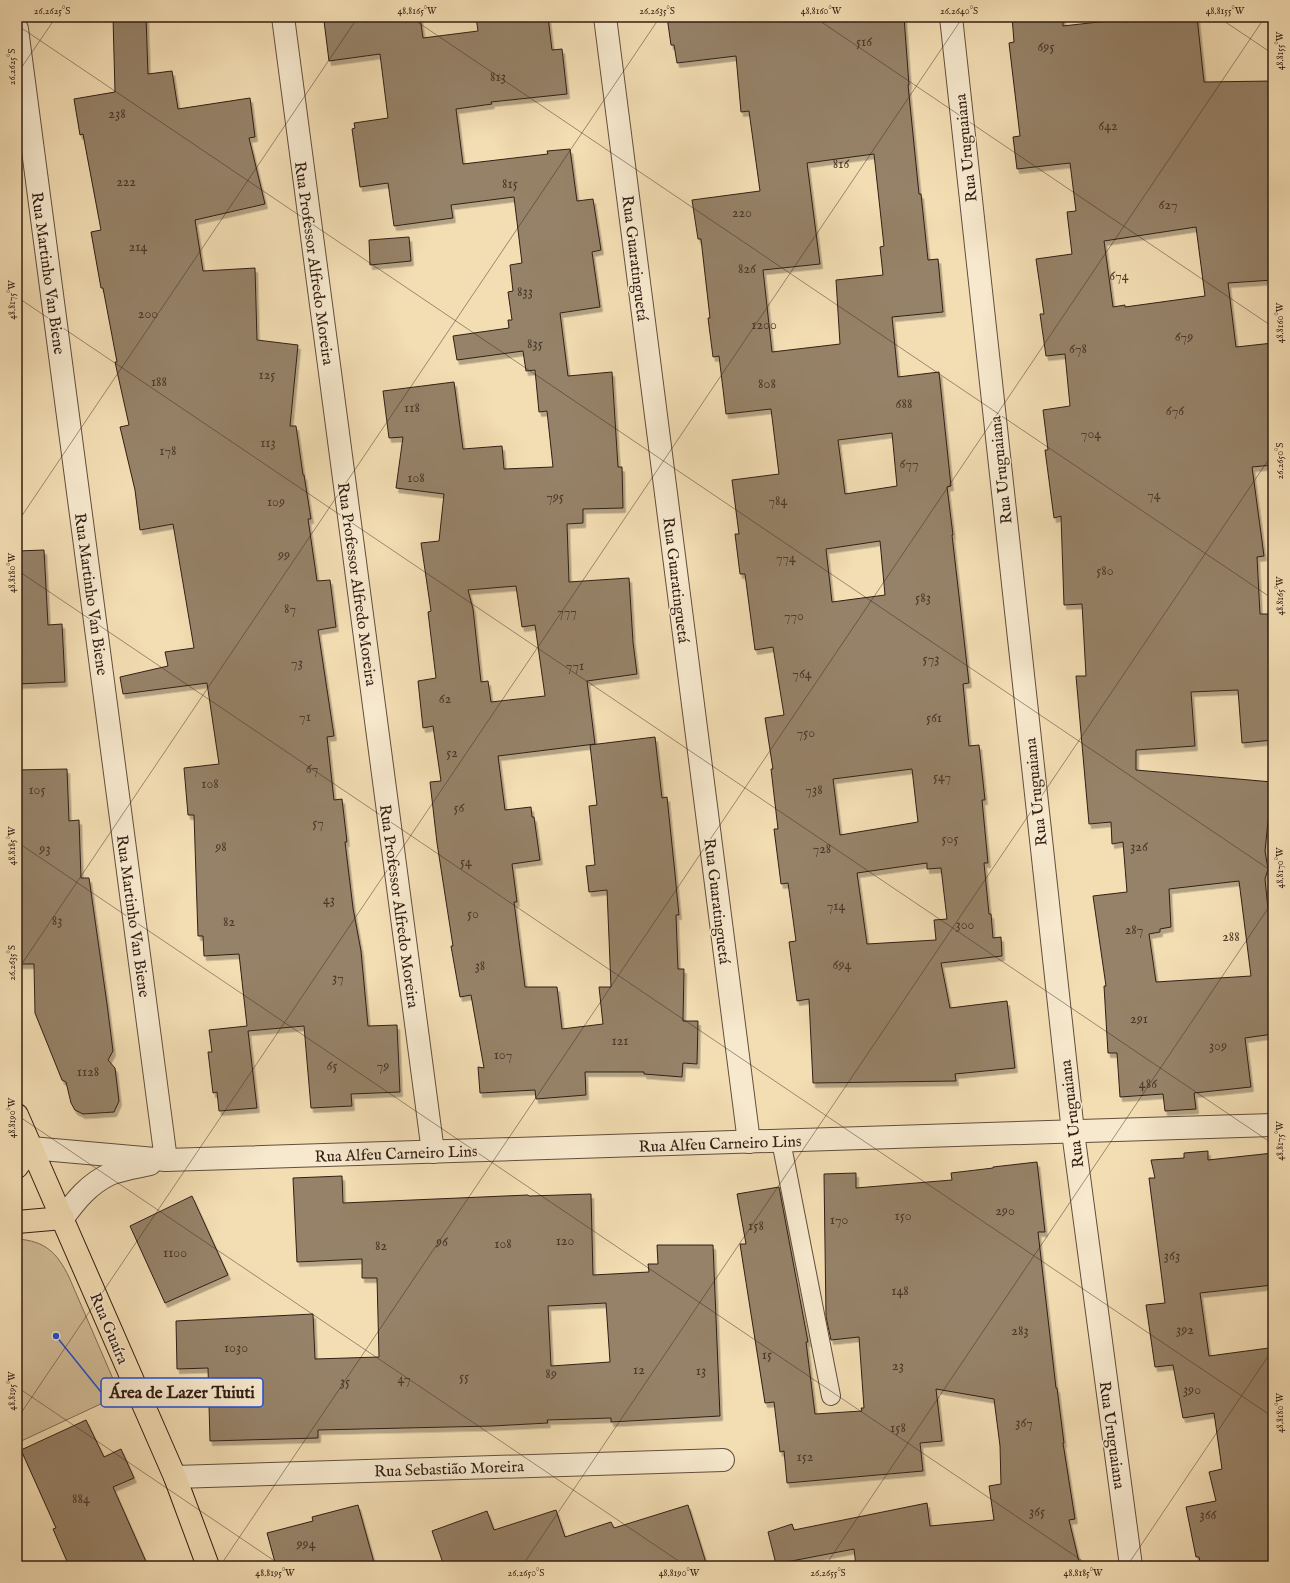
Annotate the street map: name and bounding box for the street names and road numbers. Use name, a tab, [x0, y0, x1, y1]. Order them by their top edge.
street label: Rua Uruguaiana	[951, 93, 983, 203]
street label: Rua Professor Alfredo Moreira	[289, 160, 337, 366]
street label: Rua Martinho Van Biene	[26, 191, 68, 356]
street label: Rua Guaratinguetá	[616, 194, 652, 322]
street label: Rua Uruguaiana	[986, 415, 1018, 525]
street label: Rua Professor Alfredo Moreira	[332, 481, 380, 687]
street label: Rua Martinho Van Biene	[69, 512, 111, 677]
street label: Rua Guaratinguetá	[657, 516, 693, 644]
street label: Rua Uruguaiana	[1021, 737, 1053, 847]
street label: Rua Professor Alfredo Moreira	[374, 803, 422, 1009]
street label: Rua Martinho Van Biene	[111, 834, 153, 999]
street label: Rua Guaratinguetá	[698, 837, 734, 965]
street label: Rua Uruguaiana	[1056, 1059, 1090, 1169]
street label: Rua Alfeu Carneiro Lins	[638, 1132, 802, 1158]
street label: Rua Alfeu Carneiro Lins	[314, 1142, 478, 1168]
street label: Rua Guaíra	[84, 1290, 132, 1368]
street label: Rua Uruguaiana	[1094, 1380, 1128, 1491]
street label: Rua Sebastião Moreira	[374, 1457, 524, 1483]

